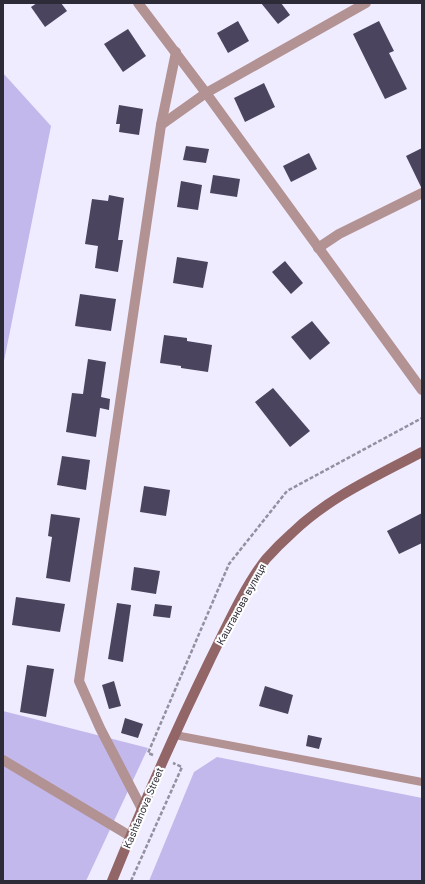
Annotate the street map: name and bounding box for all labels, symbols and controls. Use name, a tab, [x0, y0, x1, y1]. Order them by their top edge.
street label: Каштанова вулиця	[214, 561, 268, 647]
street label: Kashtanova Street	[121, 765, 166, 850]

